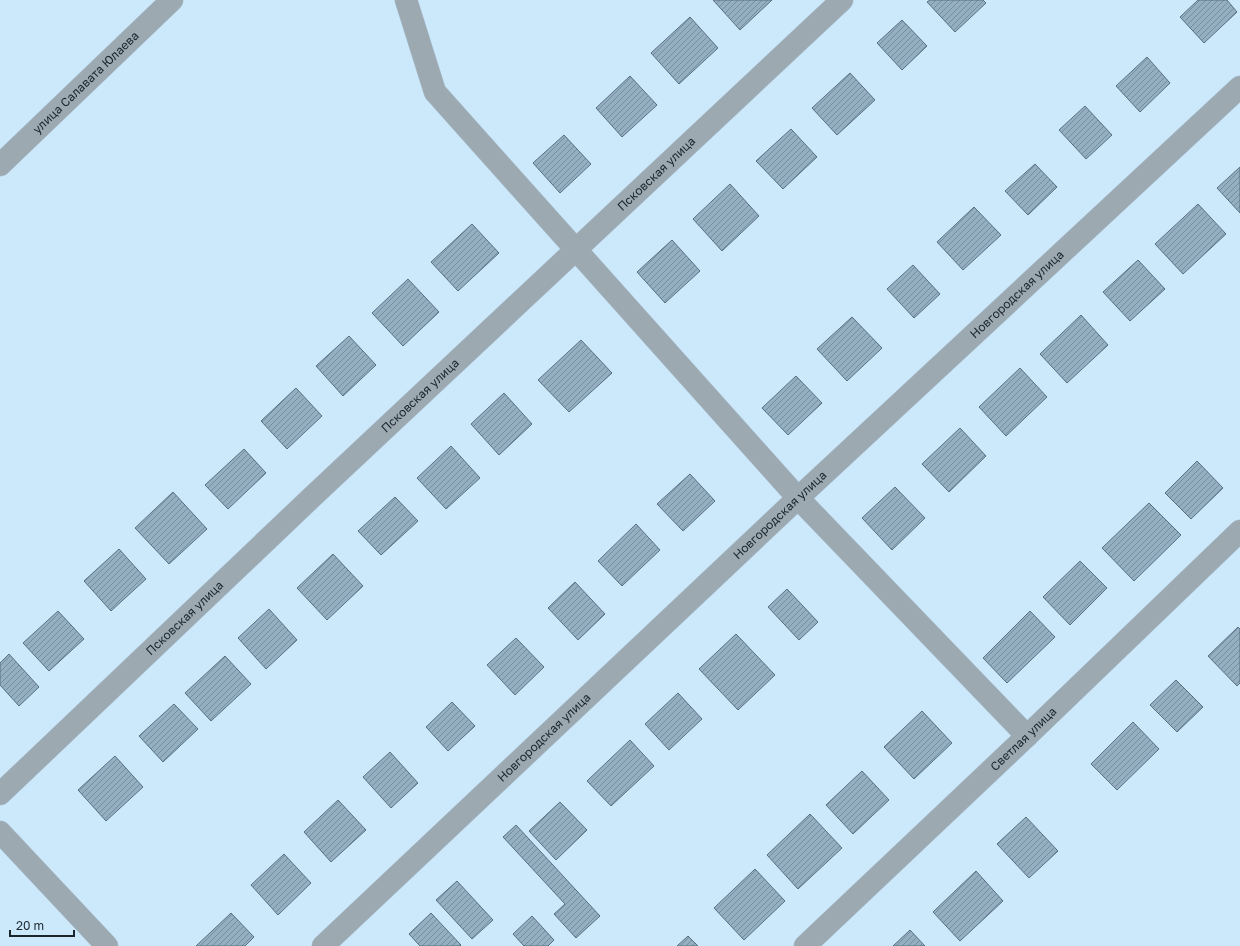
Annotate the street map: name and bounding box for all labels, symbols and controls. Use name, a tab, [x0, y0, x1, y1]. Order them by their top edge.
street label: улица Салавата Юлаева	[29, 28, 142, 137]
street label: Псковская улица	[614, 133, 698, 214]
street label: Новгородская улица	[967, 247, 1067, 341]
street label: Псковская улица	[378, 355, 462, 435]
street label: Новгородская улица	[730, 467, 829, 562]
street label: Псковская улица	[142, 577, 226, 658]
street label: Новгородская улица	[494, 690, 594, 785]
street label: Светлая улица	[987, 704, 1060, 774]
scale bar	[10, 912, 74, 938]
text: 20 m	[16, 918, 44, 933]

